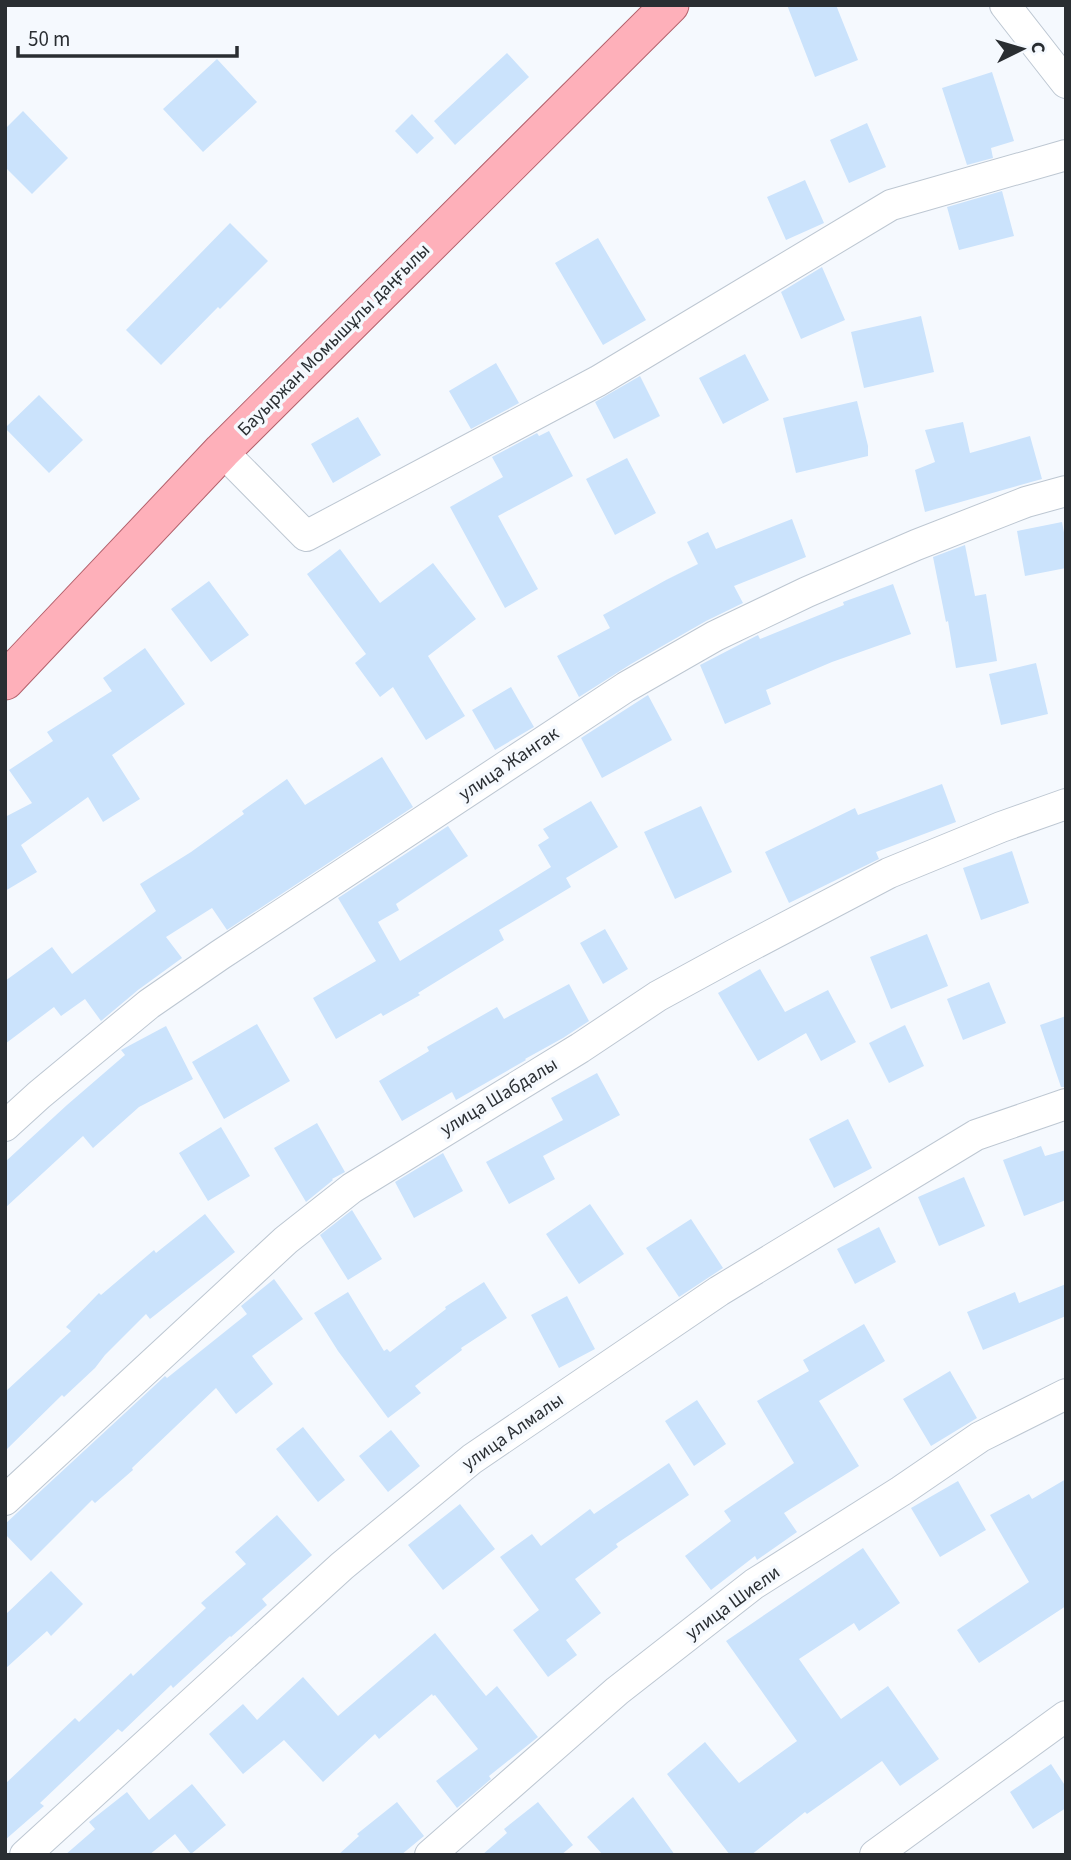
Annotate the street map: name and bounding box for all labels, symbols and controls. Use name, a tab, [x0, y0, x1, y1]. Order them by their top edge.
scale bar	[18, 14, 236, 58]
north arrow	[987, 14, 1057, 84]
text: 50 m	[28, 24, 70, 54]
text: С	[1024, 41, 1051, 54]
street label: Бауыржан Момышұлы даңғылы	[231, 237, 437, 443]
street label: улица Жангак	[453, 720, 565, 808]
street label: улица Шабдалы	[435, 1051, 563, 1143]
street label: улица Алмалы	[457, 1387, 569, 1477]
street label: улица Шиели	[680, 1559, 786, 1647]

